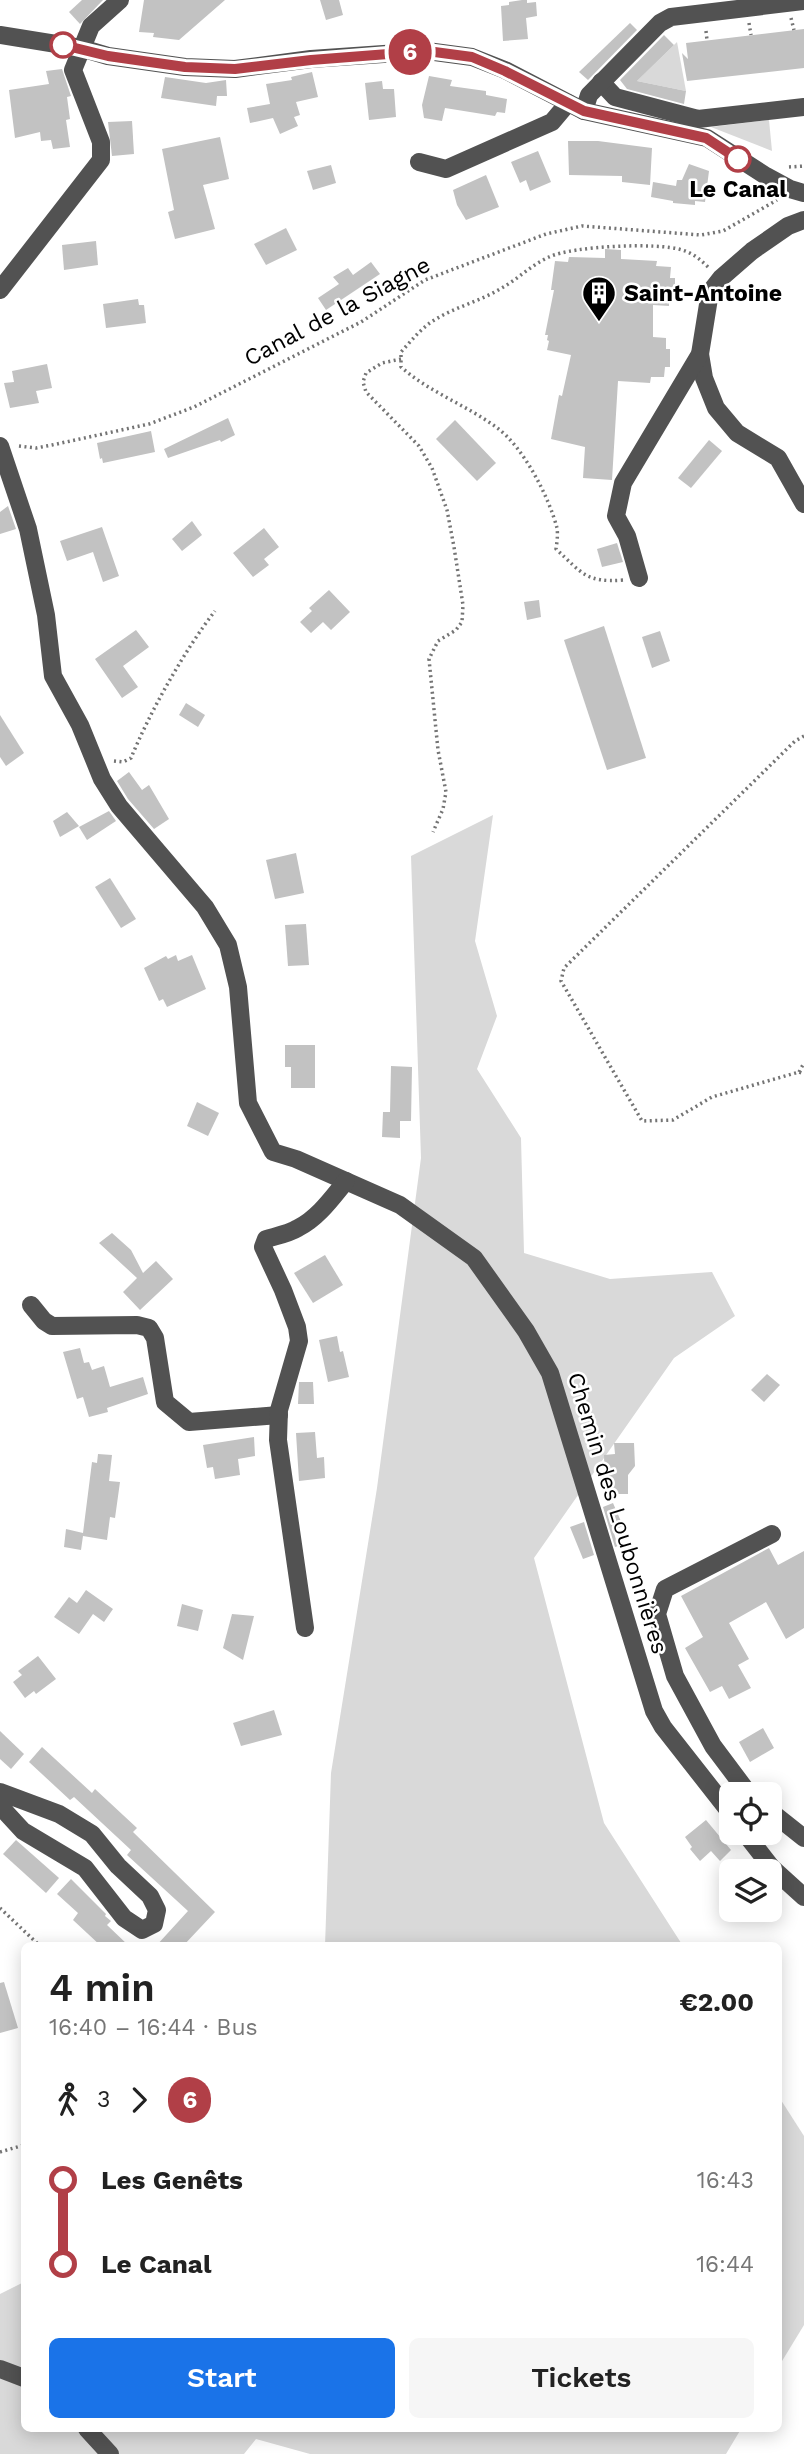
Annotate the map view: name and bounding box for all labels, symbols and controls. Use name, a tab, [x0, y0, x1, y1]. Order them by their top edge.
line badge: 6	[387, 29, 433, 75]
unlabelled marker	[50, 32, 76, 58]
text: 6	[403, 38, 417, 66]
marker: Le Canal	[725, 146, 751, 172]
place label: Le Canal	[689, 176, 787, 203]
street label: Canal de la Siagne	[240, 251, 435, 372]
building icon: Saint-Antoine	[580, 274, 618, 323]
place label: Saint-Antoine	[624, 280, 782, 307]
street label: Chemin des Loubonnières	[562, 1369, 673, 1657]
map controls	[719, 1782, 782, 1922]
button: locate	[719, 1782, 782, 1845]
button: layers	[719, 1859, 782, 1922]
text: 4 min	[49, 1966, 155, 2010]
text: €2.00	[679, 1987, 754, 2017]
text: 16:40 – 16:44 · Bus	[49, 2014, 258, 2041]
icon: walk	[49, 2081, 87, 2119]
icon: forward	[120, 2081, 158, 2119]
text: 3	[97, 2086, 110, 2113]
text: 6	[182, 2086, 197, 2114]
text: Les Genêts	[101, 2165, 243, 2195]
text: 16:43	[697, 2167, 754, 2194]
text: Le Canal	[101, 2249, 211, 2279]
text: 16:44	[696, 2251, 754, 2278]
button: Start	[49, 2338, 395, 2418]
button: Tickets	[409, 2338, 754, 2418]

